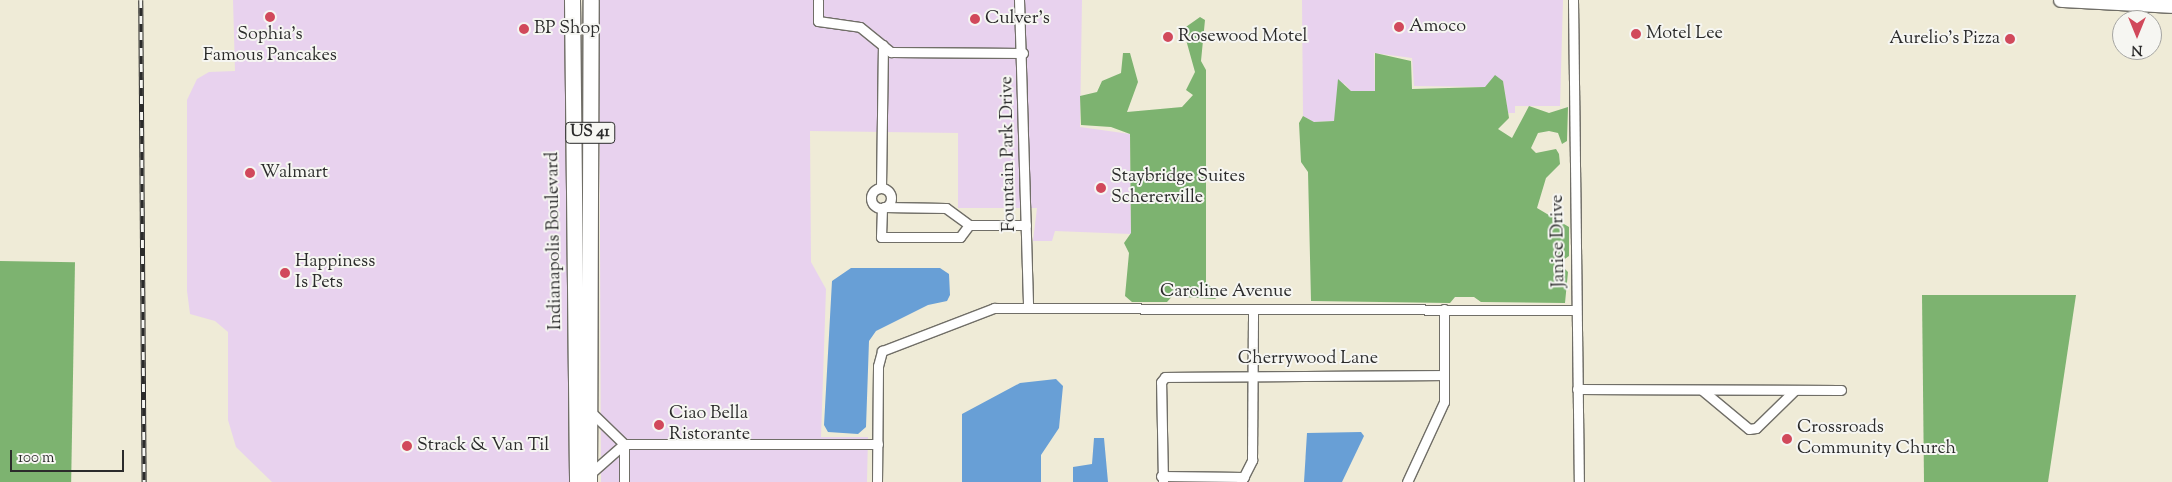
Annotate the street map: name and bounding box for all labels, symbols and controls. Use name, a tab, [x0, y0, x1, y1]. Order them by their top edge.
place label: Culver's	[985, 8, 1050, 30]
north arrow	[2112, 10, 2162, 60]
marker: Sophia's Famous Pancakes	[264, 11, 276, 23]
marker: Culver's	[969, 13, 981, 25]
place label: Amoco	[1409, 16, 1466, 38]
place label: BP Shop	[534, 18, 600, 40]
marker: Amoco	[1393, 21, 1405, 33]
marker: BP Shop	[518, 23, 530, 35]
place label: Motel Lee	[1646, 23, 1723, 45]
place label: Sophia's Famous Pancakes	[203, 25, 337, 68]
place label: Rosewood Motel	[1178, 26, 1308, 48]
marker: Motel Lee	[1630, 28, 1642, 40]
place label: Aurelio's Pizza	[1889, 28, 2000, 50]
marker: Rosewood Motel	[1162, 31, 1174, 43]
marker: Aurelio's Pizza	[2004, 33, 2016, 45]
text: N	[2131, 39, 2143, 59]
street label: Fountain Park Drive	[997, 76, 1021, 232]
road number: US 41	[565, 120, 615, 146]
street label: Indianapolis Boulevard	[543, 152, 567, 330]
place label: Walmart	[260, 162, 328, 184]
marker: Walmart	[244, 167, 256, 179]
place label: Staybridge Suites Schererville	[1111, 167, 1245, 210]
marker: Staybridge Suites Schererville	[1095, 182, 1107, 194]
street label: Janice Drive	[1547, 194, 1571, 288]
place label: Happiness Is Pets	[295, 252, 375, 294]
marker: Happiness Is Pets	[279, 267, 291, 279]
street label: Caroline Avenue	[1160, 281, 1292, 303]
street label: Cherrywood Lane	[1238, 348, 1378, 370]
place label: Ciao Bella Ristorante	[669, 404, 750, 446]
place label: Crossroads Community Church	[1797, 418, 1956, 460]
marker: Ciao Bella Ristorante	[653, 419, 665, 431]
marker: Crossroads Community Church	[1781, 433, 1793, 445]
place label: Strack & Van Til	[417, 435, 549, 457]
scale bar	[12, 440, 126, 472]
marker: Strack & Van Til	[401, 440, 413, 452]
text: 100 m	[18, 448, 54, 469]

